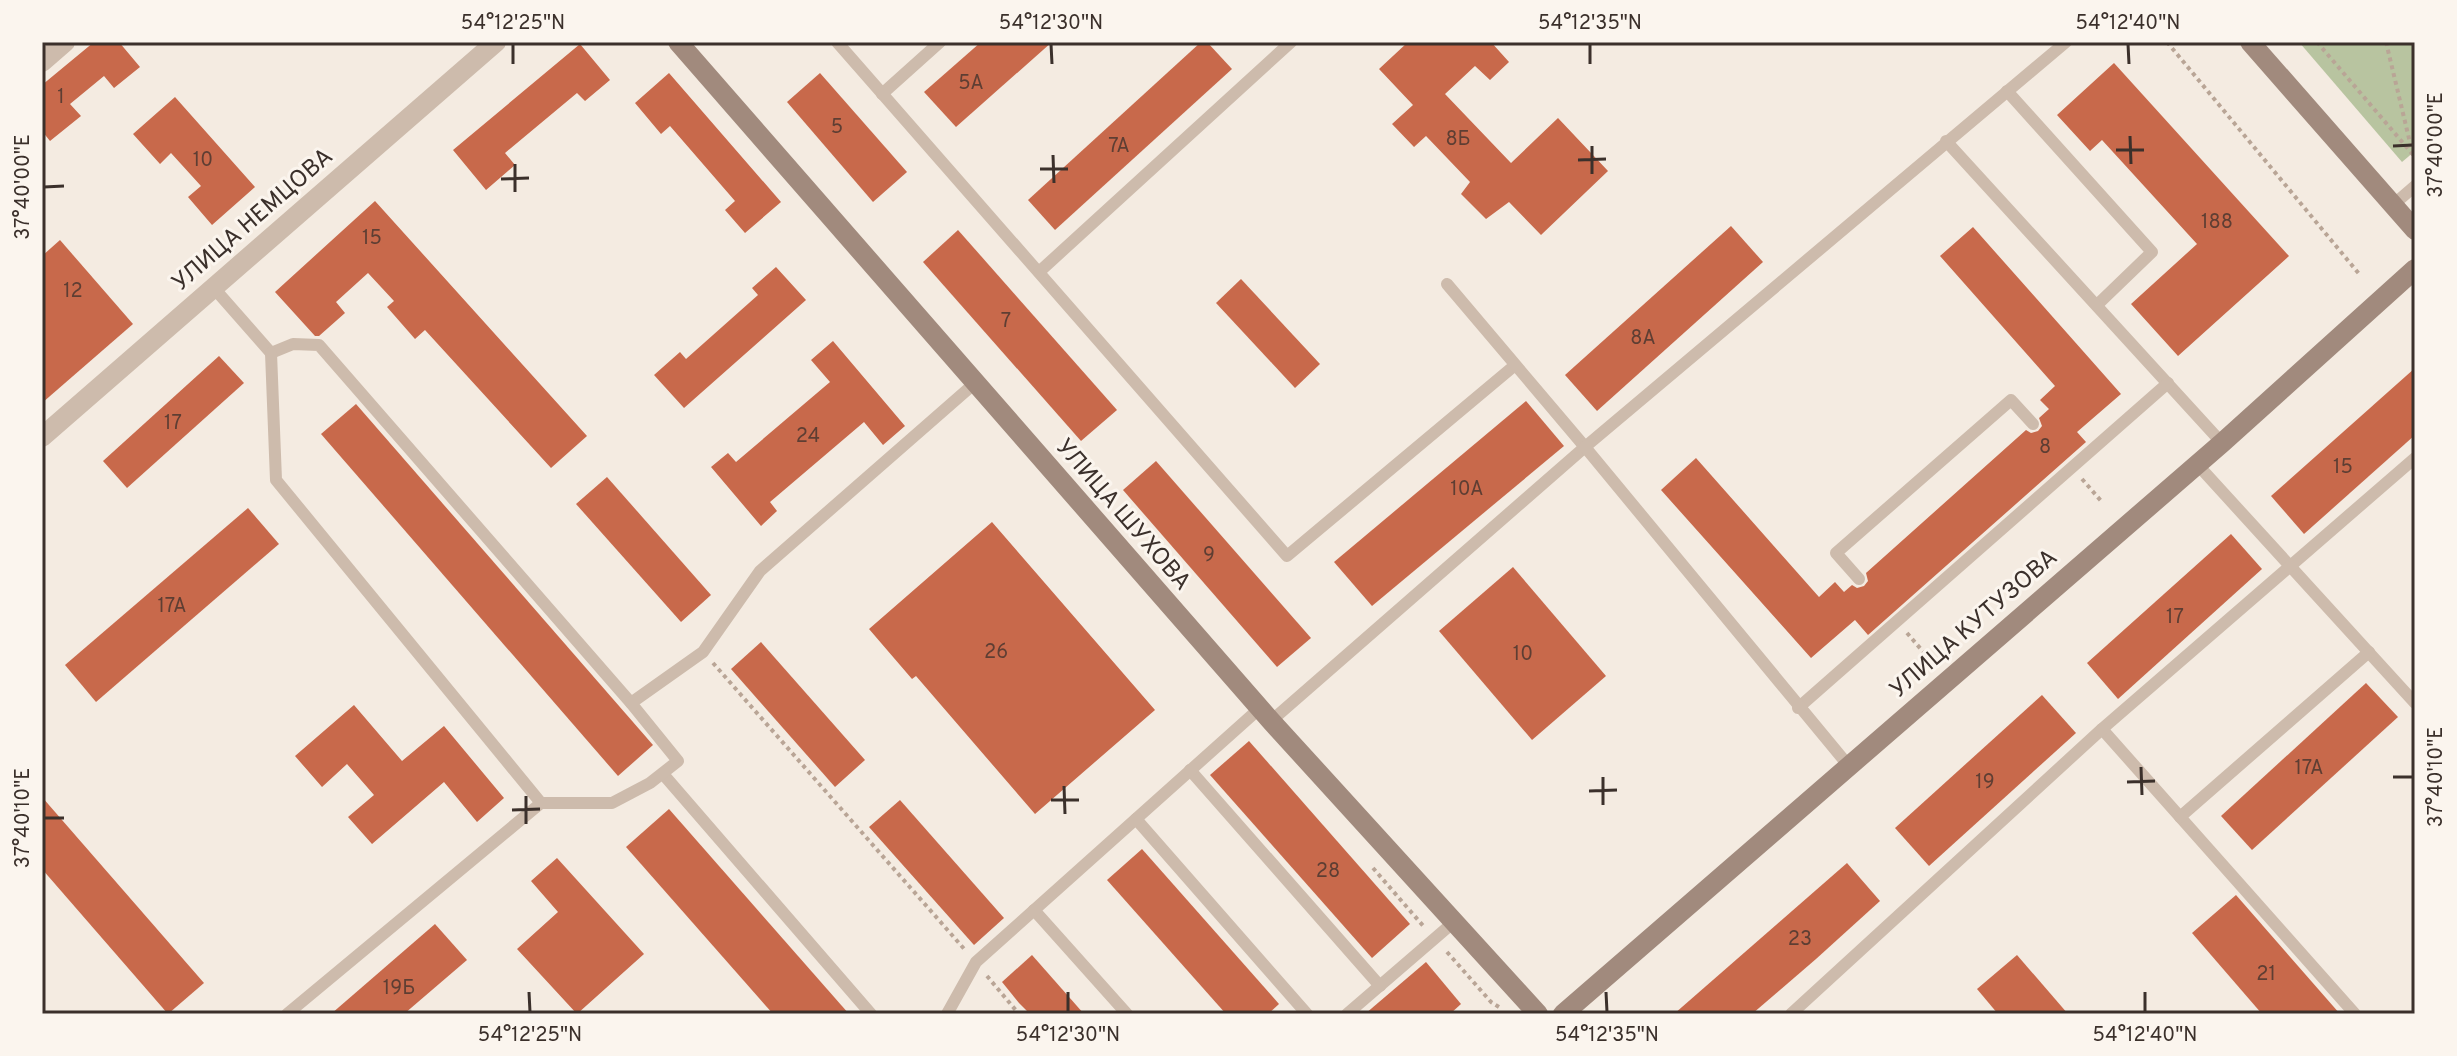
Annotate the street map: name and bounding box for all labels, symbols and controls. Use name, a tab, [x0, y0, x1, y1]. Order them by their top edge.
text: 54°12'25"N	[461, 11, 565, 37]
text: 54°12'30"N	[999, 11, 1103, 37]
text: 54°12'35"N	[1538, 11, 1642, 37]
text: 54°12'40"N	[2076, 11, 2180, 37]
house number: 5А	[958, 71, 984, 97]
house number: 1	[57, 85, 65, 111]
text: 37°40'00"E	[2424, 92, 2450, 198]
house number: 5	[831, 115, 843, 141]
house number: 8Б	[1445, 127, 1471, 153]
text: 37°40'00"E	[11, 134, 37, 240]
house number: 7А	[1108, 134, 1130, 160]
street label: УЛИЦА НЕМЦОВА	[167, 142, 340, 299]
house number: 10	[193, 148, 213, 174]
house number: 188	[2201, 210, 2233, 236]
house number: 15	[362, 226, 382, 252]
house number: 12	[63, 279, 83, 305]
house number: 7	[1001, 309, 1011, 335]
house number: 8А	[1630, 326, 1656, 352]
house number: 17	[164, 411, 182, 437]
house number: 24	[796, 424, 820, 450]
street label: УЛИЦА ШУХОВА	[1048, 433, 1197, 597]
house number: 8	[2039, 435, 2051, 461]
house number: 15	[2333, 455, 2353, 481]
house number: 10А	[1450, 477, 1484, 503]
house number: 9	[1203, 543, 1215, 569]
street label: УЛИЦА КУТУЗОВА	[1884, 543, 2064, 706]
house number: 17А	[157, 594, 187, 620]
house number: 17	[2166, 605, 2184, 631]
house number: 26	[984, 640, 1008, 666]
house number: 10	[1513, 642, 1533, 668]
text: 37°40'10"E	[2424, 727, 2450, 827]
house number: 17А	[2294, 756, 2324, 782]
text: 37°40'10"E	[11, 768, 37, 868]
house number: 19	[1975, 770, 1995, 796]
house number: 28	[1316, 859, 1340, 885]
house number: 23	[1788, 927, 1812, 953]
house number: 21	[2256, 962, 2276, 988]
house number: 19Б	[383, 976, 415, 1002]
text: 54°12'25"N	[478, 1023, 582, 1049]
text: 54°12'30"N	[1016, 1023, 1120, 1049]
text: 54°12'35"N	[1555, 1023, 1659, 1049]
text: 54°12'40"N	[2093, 1023, 2197, 1049]

